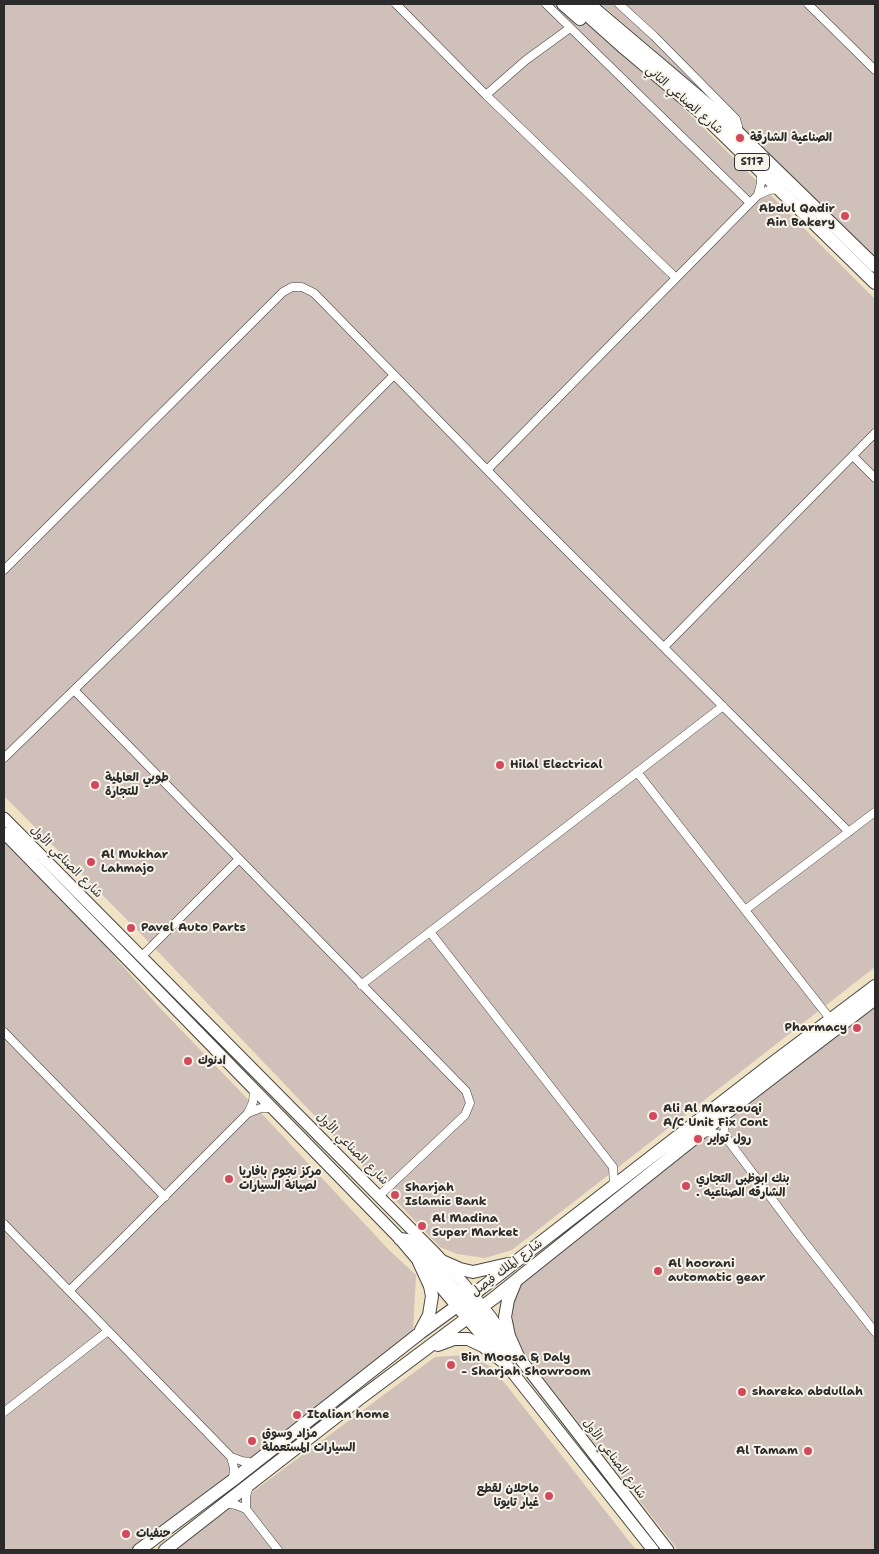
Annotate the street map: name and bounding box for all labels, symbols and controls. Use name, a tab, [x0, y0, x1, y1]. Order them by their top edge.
street label: شارع الصناعي الثاني	[642, 63, 726, 137]
place label: الصناعية الشارقة	[750, 131, 832, 145]
marker: الصناعية الشارقة	[734, 132, 746, 144]
road number: S117	[734, 154, 770, 170]
place label: Abdul Qadir Ain Bakery	[759, 202, 835, 230]
marker: Abdul Qadir Ain Bakery	[839, 210, 851, 222]
place label: Hilal Electrical	[510, 758, 603, 772]
marker: Hilal Electrical	[494, 759, 506, 771]
place label: طوبي العالمية للتجارة	[105, 771, 169, 799]
marker: طوبي العالمية للتجارة	[89, 779, 101, 791]
street label: شارع الصناعي الأول	[27, 823, 105, 901]
place label: Al Mukhar Lahmajo	[101, 848, 168, 876]
marker: Al Mukhar Lahmajo	[85, 856, 97, 868]
place label: Pavel Auto Parts	[141, 921, 246, 935]
marker: Pavel Auto Parts	[125, 922, 137, 934]
place label: Pharmacy	[784, 1021, 847, 1035]
marker: Pharmacy	[851, 1022, 863, 1034]
place label: ادنوك	[198, 1054, 226, 1068]
marker: ادنوك	[182, 1055, 194, 1067]
place label: Ali Al Marzouqi A/C Unit Fix Cont	[663, 1102, 768, 1130]
street label: شارع الصناعي الأول	[313, 1110, 391, 1188]
marker: Ali Al Marzouqi A/C Unit Fix Cont	[647, 1110, 659, 1122]
place label: رول تواير	[708, 1132, 751, 1146]
marker: رول تواير	[692, 1133, 704, 1145]
place label: مركز نجوم بافاريا لصيانة السيارات	[239, 1165, 321, 1193]
place label: بنك ابوظبي التجاري . الشارقه الصناعيه	[696, 1172, 790, 1200]
marker: مركز نجوم بافاريا لصيانة السيارات	[223, 1173, 235, 1185]
marker: بنك ابوظبي التجاري . الشارقه الصناعيه	[680, 1180, 692, 1192]
place label: Sharjah Islamic Bank	[405, 1181, 487, 1209]
marker: Sharjah Islamic Bank	[389, 1189, 401, 1201]
place label: Al Madina Super Market	[432, 1212, 518, 1240]
marker: Al Madina Super Market	[416, 1220, 428, 1232]
street label: شارع الملك فيصل	[468, 1236, 546, 1300]
place label: Al hoorani automatic gear	[668, 1257, 765, 1285]
marker: Al hoorani automatic gear	[652, 1265, 664, 1277]
place label: Bin Moosa & Daly - Sharjah Showroom	[461, 1351, 591, 1379]
marker: Bin Moosa & Daly - Sharjah Showroom	[445, 1359, 457, 1371]
place label: shareka abdullah	[752, 1385, 863, 1399]
marker: shareka abdullah	[736, 1386, 748, 1398]
place label: Italian home	[307, 1408, 389, 1422]
marker: Italian home	[291, 1409, 303, 1421]
street label: شارع الصناعي الأول	[579, 1416, 649, 1502]
place label: مزاد وسوق السيارات المستعملة	[262, 1427, 355, 1455]
marker: مزاد وسوق السيارات المستعملة	[246, 1435, 258, 1447]
place label: Al Tamam	[736, 1444, 798, 1458]
marker: Al Tamam	[802, 1445, 814, 1457]
place label: ماجلان لقطع غيار تايوتا	[476, 1482, 539, 1510]
marker: ماجلان لقطع غيار تايوتا	[543, 1490, 555, 1502]
place label: حنفيات	[136, 1527, 171, 1541]
marker: حنفيات	[120, 1528, 132, 1540]

